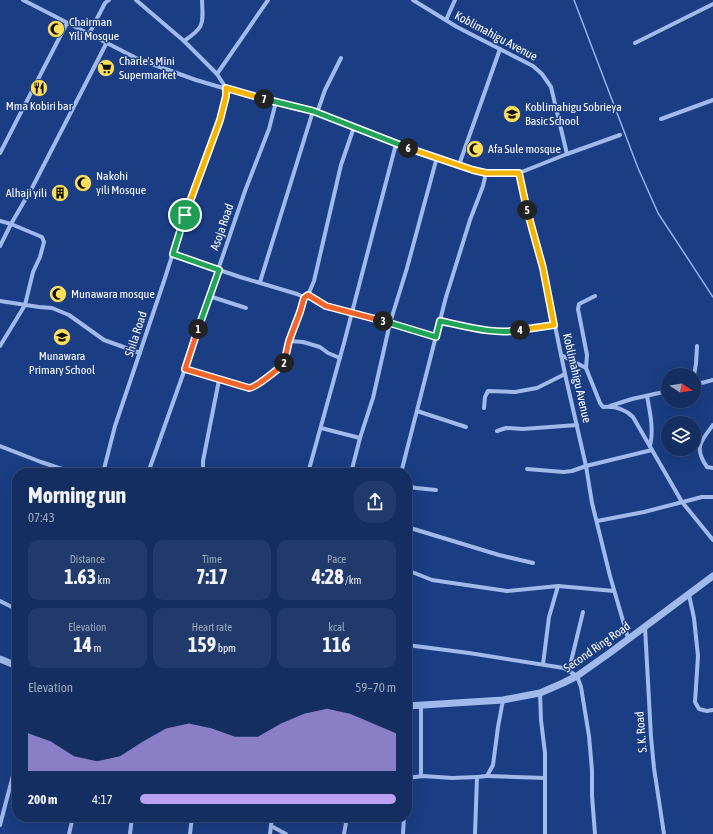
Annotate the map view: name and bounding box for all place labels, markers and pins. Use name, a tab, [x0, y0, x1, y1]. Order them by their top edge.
place label: Chairman Yili Mosque	[69, 15, 119, 43]
mosque icon: Chairman Yili Mosque	[46, 19, 66, 39]
place label: Charle's Mini Supermarket	[119, 54, 177, 82]
supermarket icon: Charle's Mini Supermarket	[96, 58, 116, 78]
restaurant icon: Mma Kobiri bar	[29, 78, 49, 98]
pin: 7	[254, 89, 274, 109]
place label: Mma Kobiri bar	[6, 99, 73, 113]
place label: Koblimahigu Sobrieya Basic School	[525, 100, 622, 128]
school or university icon: Koblimahigu Sobrieya Basic School	[502, 104, 522, 124]
pin: 6	[398, 138, 418, 158]
mosque icon: Afa Sule mosque	[465, 139, 485, 159]
place label: Afa Sule mosque	[488, 142, 561, 156]
place label: Nakohi yili Mosque	[96, 169, 146, 197]
mosque icon: Nakohi yili Mosque	[73, 173, 93, 193]
building icon: Alhaji yili	[50, 183, 70, 203]
place label: Alhaji yili	[6, 186, 47, 200]
pin	[168, 198, 202, 232]
pin: 5	[517, 200, 537, 220]
mosque icon: Munawara mosque	[48, 284, 68, 304]
place label: Munawara mosque	[71, 287, 155, 301]
pin: 3	[373, 311, 393, 331]
pin: 1	[188, 319, 208, 339]
pin: 4	[510, 320, 530, 340]
school or university icon: Munawara Primary School	[52, 327, 72, 347]
place label: Munawara Primary School	[29, 349, 96, 377]
pin: 2	[274, 353, 294, 373]

